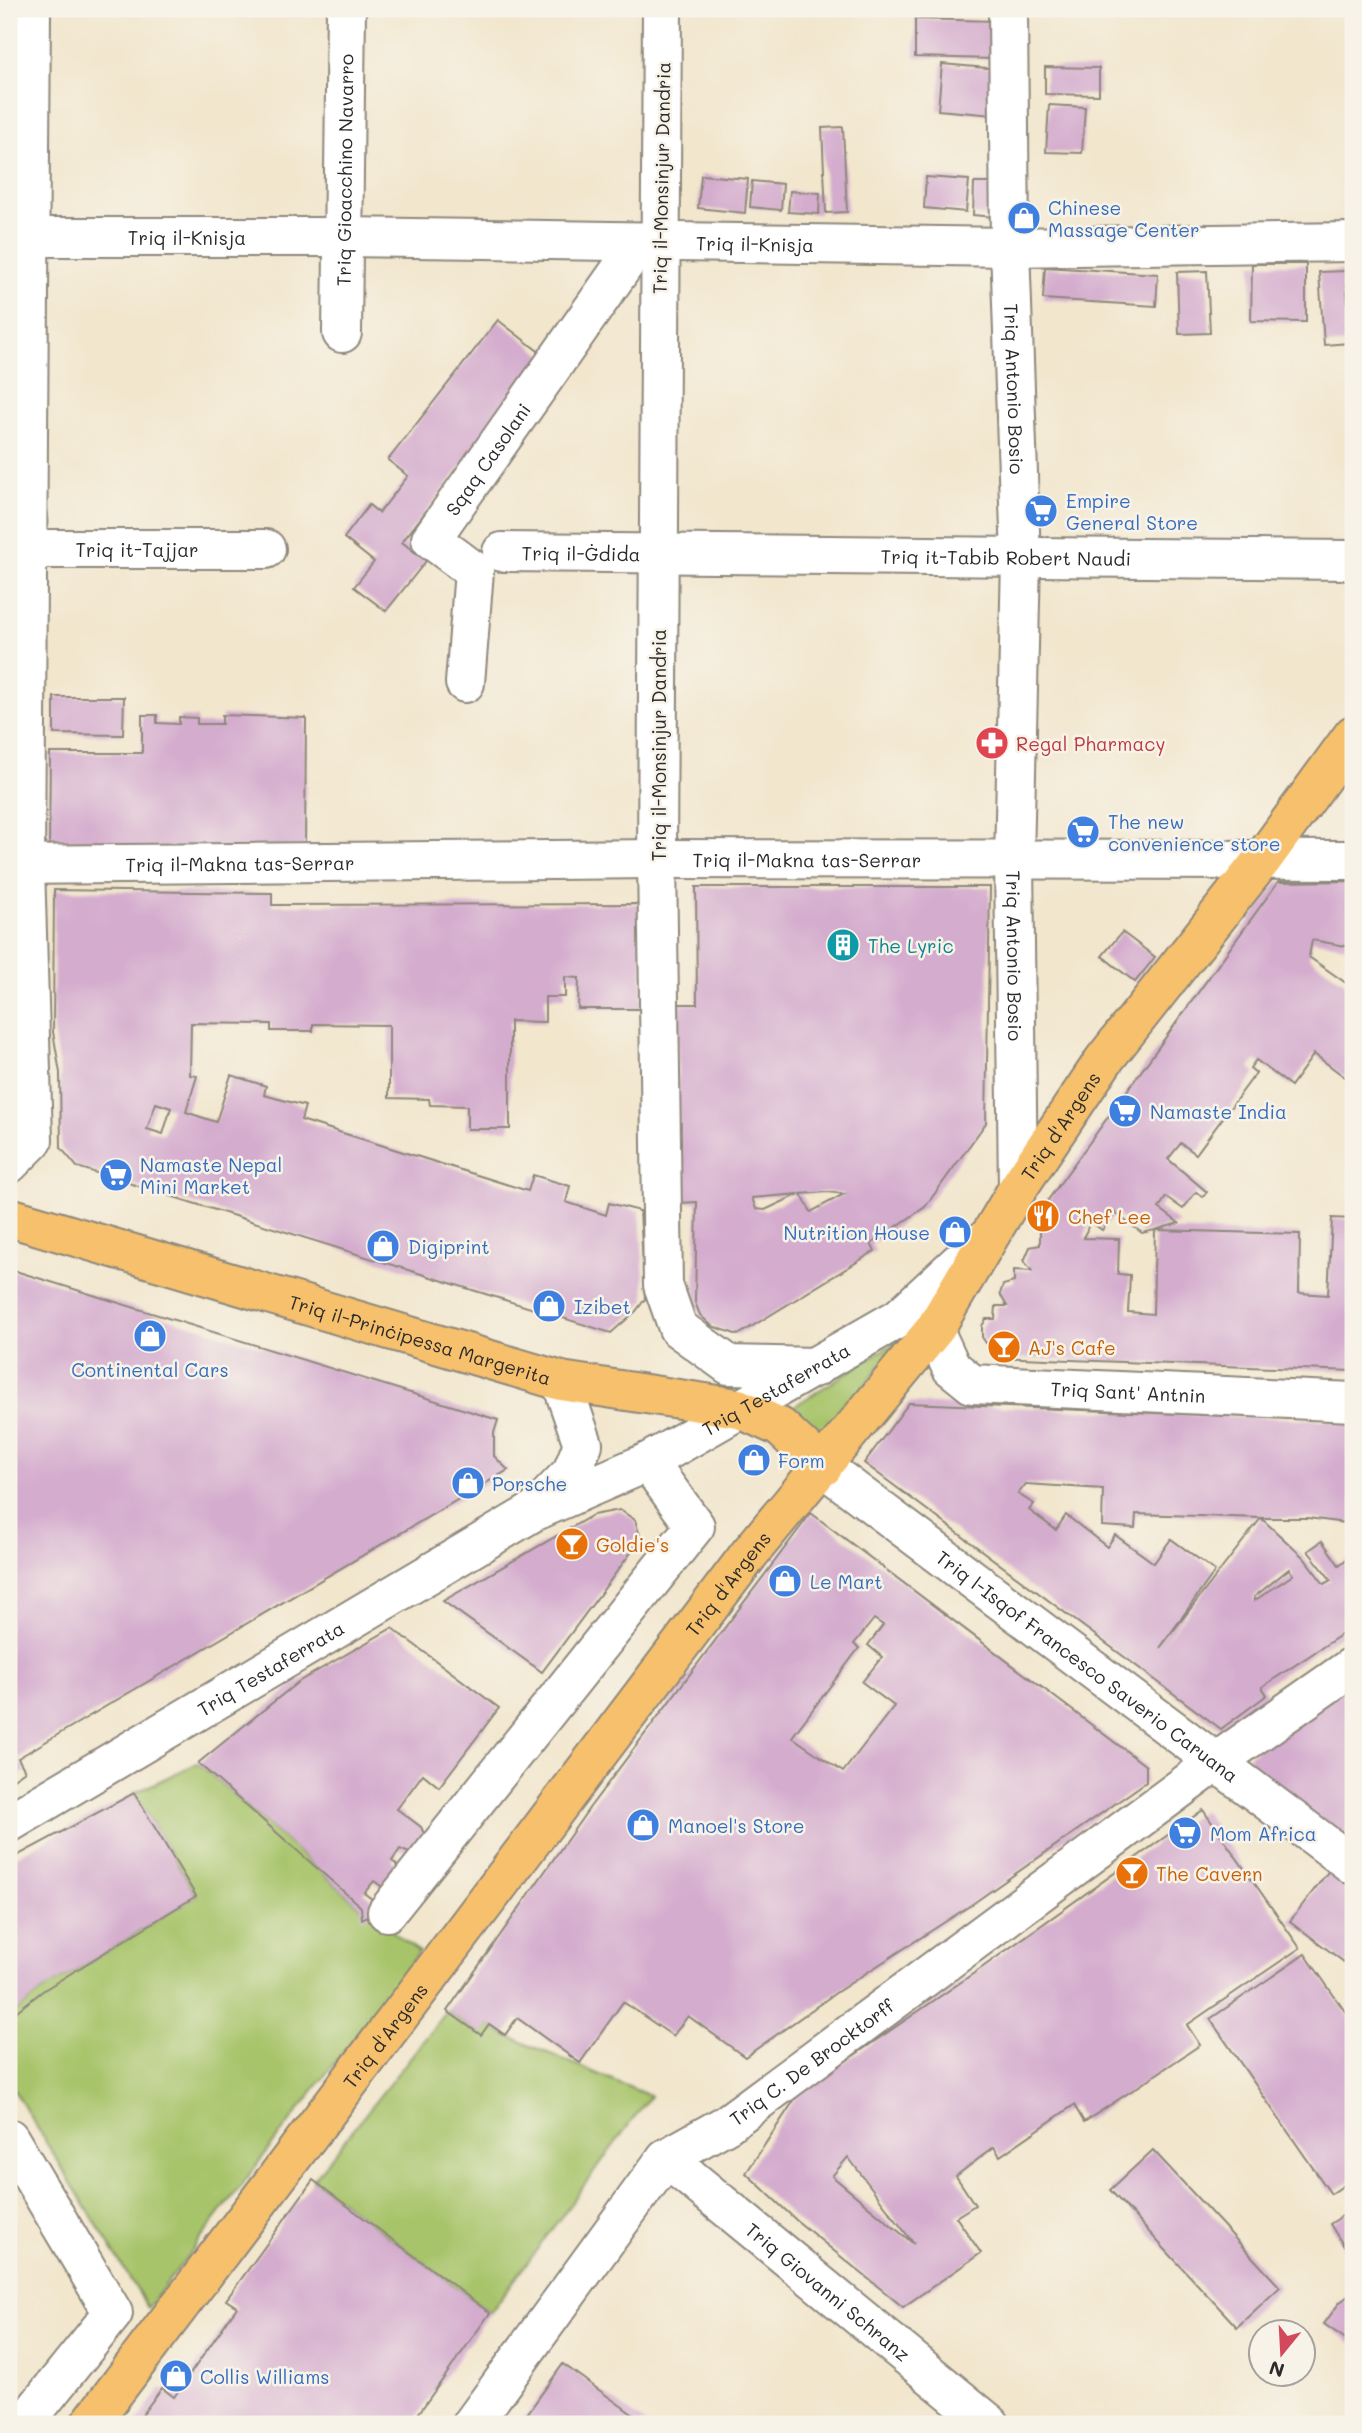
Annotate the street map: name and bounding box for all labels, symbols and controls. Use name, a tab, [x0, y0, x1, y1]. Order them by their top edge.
street label: Triq Gioacchino Navarro	[330, 54, 358, 286]
street label: Triq il-Monsinjur Dandria	[646, 62, 676, 294]
place label: Chinese Massage Center	[1048, 195, 1200, 242]
shop icon: Chinese Massage Center	[1005, 199, 1043, 237]
street label: Triq il-Knisja	[128, 225, 246, 250]
street label: Triq il-Knisja	[696, 230, 814, 257]
street label: Triq Antonio Bosio	[1000, 303, 1031, 475]
street label: Sqaq Casolani	[439, 398, 536, 520]
place label: Empire General Store	[1066, 488, 1198, 535]
supermarket icon: Empire General Store	[1022, 492, 1060, 530]
street label: Triq it-Tajjar	[75, 537, 199, 562]
street label: Triq il-Ġdida	[522, 540, 640, 566]
street label: Triq it-Tabib Robert Naudi	[881, 543, 1131, 570]
street label: Triq il-Monsinjur Dandria	[646, 629, 671, 861]
pharmacy icon: Regal Pharmacy	[973, 724, 1011, 762]
place label: Regal Pharmacy	[1016, 731, 1165, 756]
place label: The new convenience store	[1108, 809, 1281, 856]
supermarket icon: The new convenience store	[1064, 813, 1102, 851]
street label: Triq il-Makna tas-Serrar	[693, 847, 921, 872]
street label: Triq il-Makna tas-Serrar	[125, 849, 355, 876]
street label: Triq Antonio Bosio	[1002, 870, 1029, 1041]
building icon: The Lyric	[824, 926, 862, 964]
place label: The Lyric	[868, 933, 954, 958]
street label: Triq d'Argens	[1014, 1067, 1105, 1185]
supermarket icon: Namaste India	[1106, 1092, 1144, 1130]
place label: Namaste India	[1150, 1099, 1287, 1124]
place label: Namaste Nepal Mini Market	[140, 1152, 282, 1199]
supermarket icon: Namaste Nepal Mini Market	[97, 1156, 135, 1194]
restaurant icon: Chef Lee	[1024, 1197, 1062, 1235]
place label: Chef Lee	[1068, 1204, 1151, 1229]
shop icon: Nutrition House	[936, 1213, 974, 1251]
place label: Nutrition House	[784, 1220, 930, 1245]
shop icon: Digiprint	[364, 1227, 402, 1265]
place label: Digiprint	[408, 1234, 490, 1259]
shop icon: Izibet	[530, 1287, 568, 1325]
street label: Triq il-Prinċipessa Margerita	[286, 1288, 554, 1390]
place label: Izibet	[574, 1294, 631, 1319]
shop icon: Continental Cars	[131, 1317, 169, 1355]
bar icon: AJ's Cafe	[985, 1328, 1023, 1366]
place label: AJ's Cafe	[1028, 1335, 1116, 1360]
street label: Triq Testaferrata	[697, 1336, 854, 1441]
place label: Continental Cars	[71, 1357, 229, 1382]
street label: Triq Sant' Antnin	[1050, 1375, 1206, 1408]
shop icon: Form	[735, 1441, 773, 1479]
place label: Form	[778, 1448, 825, 1473]
shop icon: Porsche	[449, 1464, 487, 1502]
place label: Porsche	[492, 1471, 567, 1496]
bar icon: Goldie's	[553, 1525, 591, 1563]
street label: Triq d'Argens	[679, 1526, 776, 1641]
place label: Goldie's	[596, 1532, 669, 1557]
street label: Triq l-Isqof Francesco Saverio Caruana	[932, 1544, 1244, 1787]
shop icon: Le Mart	[766, 1562, 804, 1600]
place label: Le Mart	[810, 1569, 883, 1594]
street label: Triq Testaferrata	[193, 1615, 348, 1721]
shop icon: Manoel's Store	[624, 1806, 662, 1844]
place label: Manoel's Store	[668, 1813, 804, 1838]
supermarket icon: Mom Africa	[1166, 1814, 1204, 1852]
place label: Mom Africa	[1210, 1821, 1317, 1846]
bar icon: The Cavern	[1113, 1854, 1151, 1892]
place label: The Cavern	[1156, 1861, 1262, 1886]
street label: Triq d'Argens	[337, 1977, 433, 2093]
street label: Triq C. De Brocktorff	[724, 1992, 899, 2131]
street label: Triq Giovanni Schranz	[741, 2216, 916, 2366]
north arrow	[1246, 2318, 1316, 2388]
text: N	[1266, 2356, 1287, 2384]
shop icon: Collis Williams	[157, 2357, 195, 2395]
place label: Collis Williams	[200, 2364, 330, 2389]

